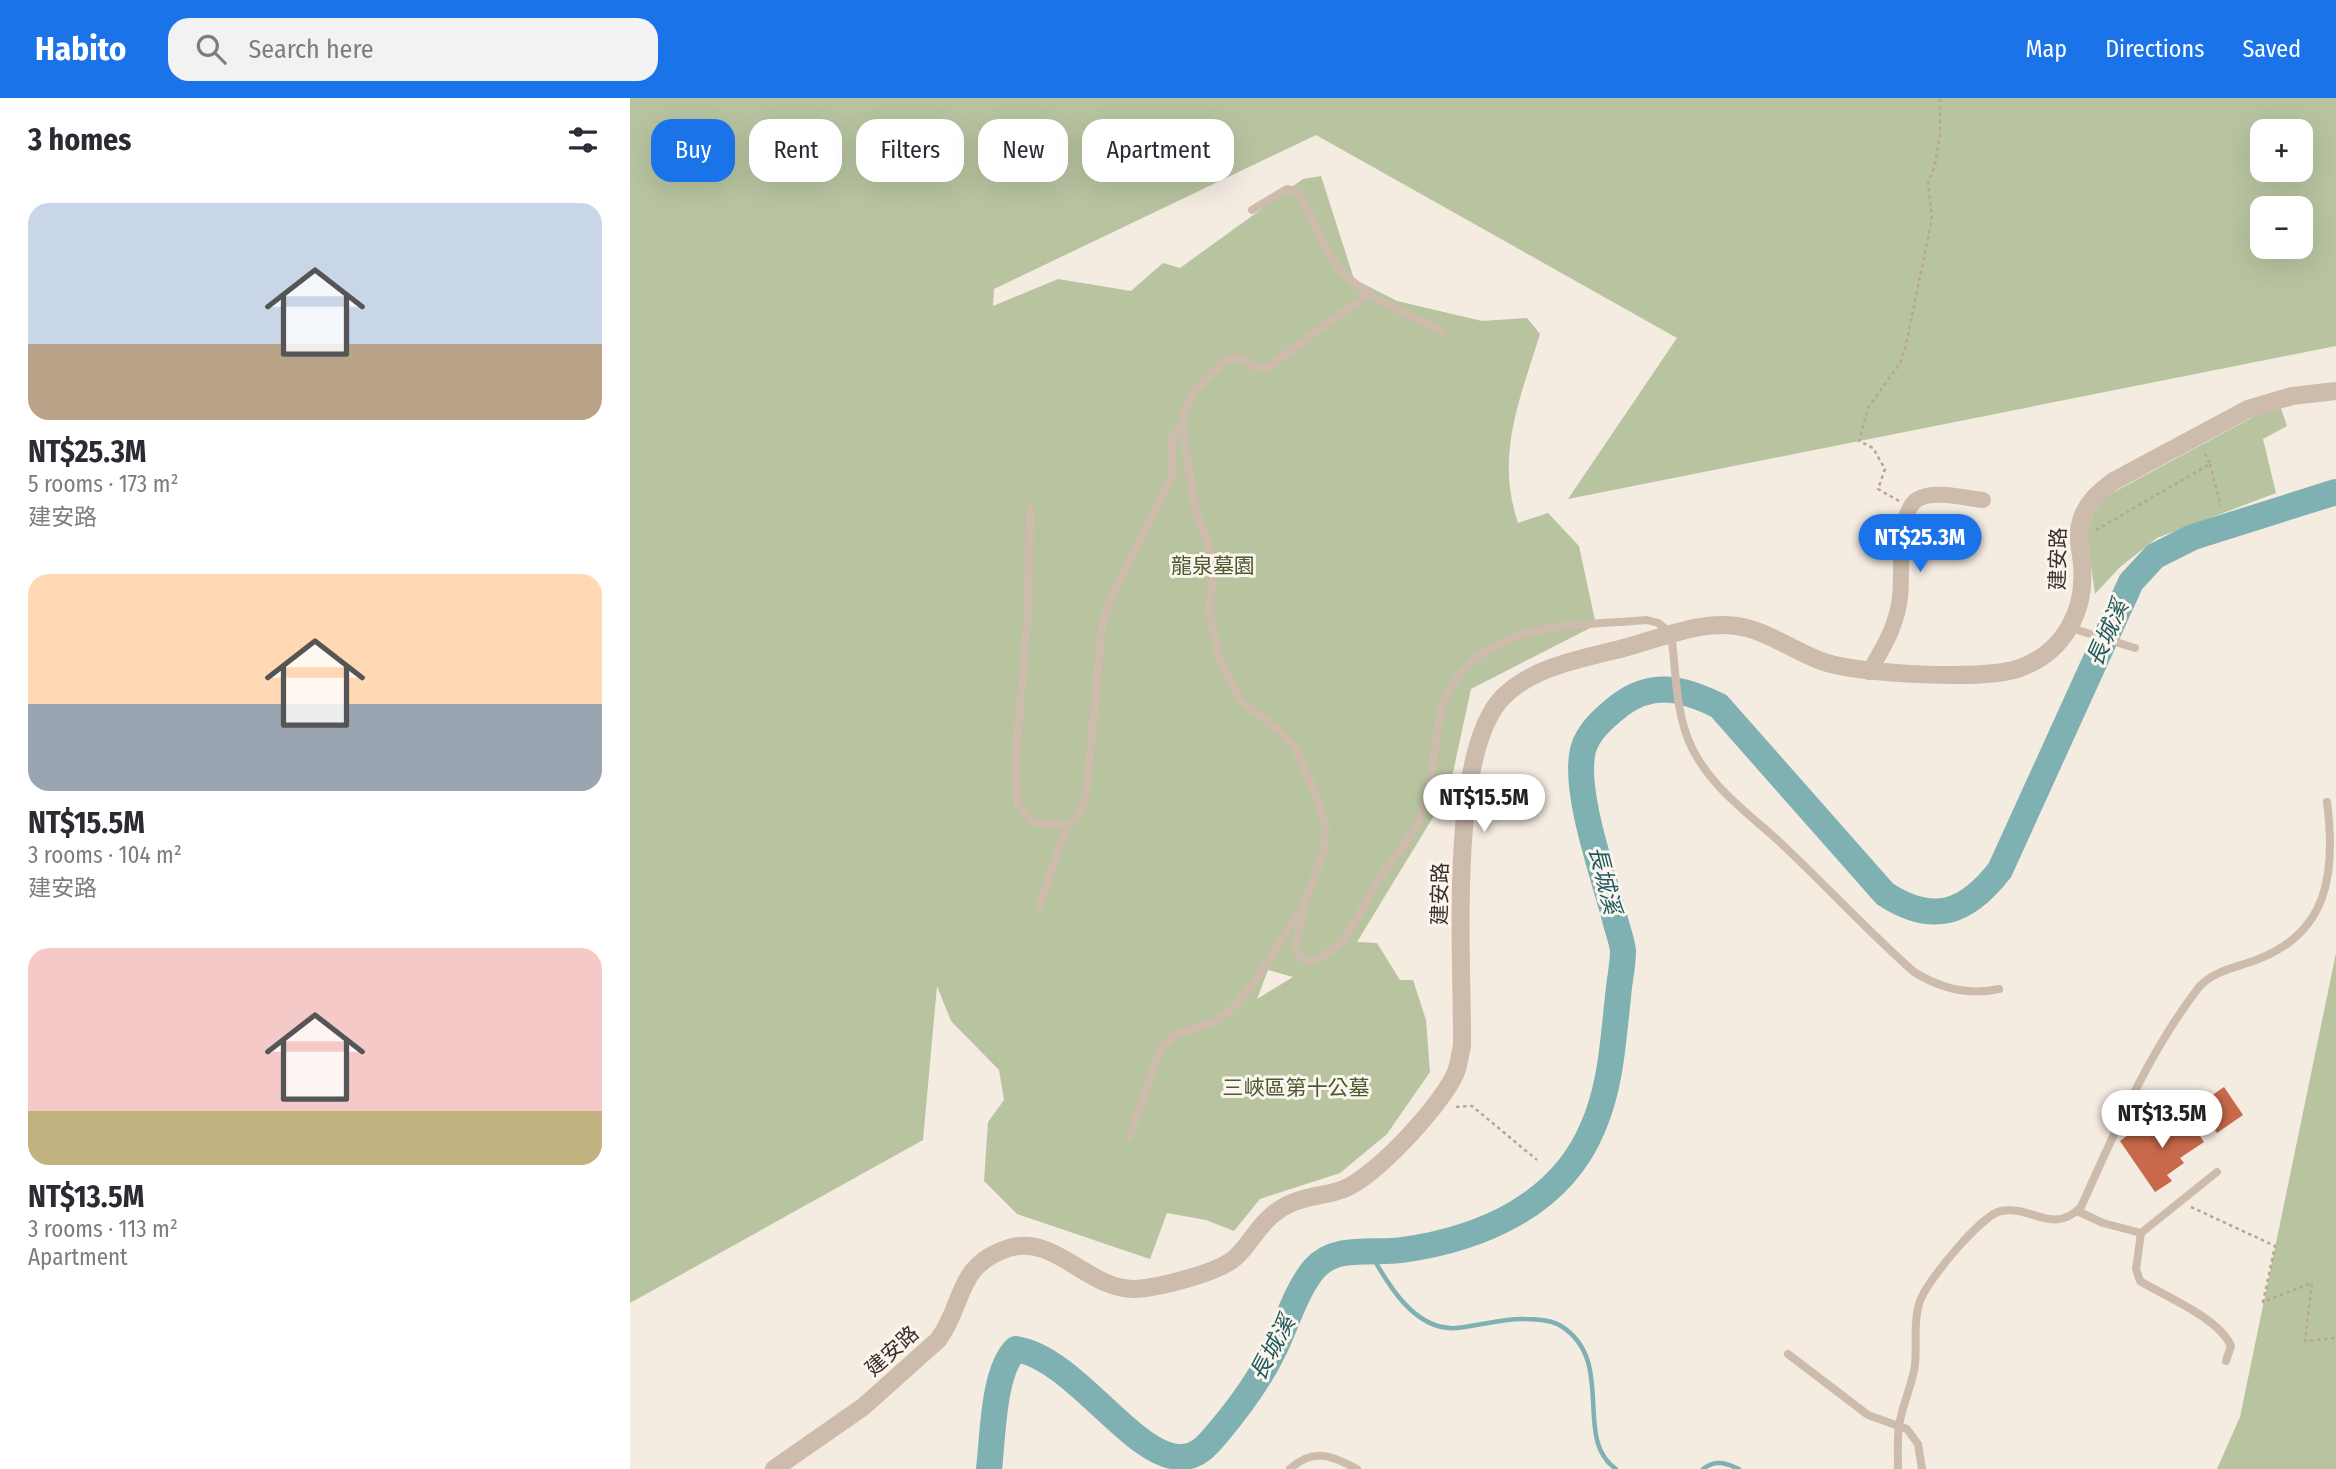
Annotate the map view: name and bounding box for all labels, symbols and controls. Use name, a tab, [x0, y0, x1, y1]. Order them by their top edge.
search box	[168, 18, 658, 81]
text: Habito	[35, 29, 126, 69]
icon: search	[192, 30, 230, 68]
text: Search here	[248, 34, 374, 65]
text: Map	[2026, 35, 2067, 63]
text: Directions	[2105, 35, 2204, 63]
text: Saved	[2242, 35, 2301, 63]
chip: Buy	[651, 119, 735, 182]
chip: Rent	[749, 119, 842, 182]
chip: Filters	[856, 119, 964, 182]
chip: New	[978, 119, 1068, 182]
chip: Apartment	[1082, 119, 1234, 182]
map controls	[2250, 119, 2313, 259]
button: +	[2250, 119, 2313, 182]
icon: filters	[564, 121, 602, 159]
text: 3 homes	[28, 122, 131, 158]
button: −	[2250, 196, 2313, 259]
icon: home	[252, 249, 378, 375]
text: NT$25.3M	[28, 434, 146, 470]
text: 5 rooms · 173 m²	[28, 470, 179, 498]
text: 建安路	[28, 503, 97, 531]
pin: NT$25.3M	[1848, 514, 1992, 574]
text: NT$25.3M	[1875, 523, 1965, 551]
street label: 建安路	[2044, 527, 2072, 591]
park label: 龍泉墓園	[1171, 553, 1255, 579]
water label: 長城溪	[2080, 593, 2135, 670]
icon: home	[252, 620, 378, 746]
pin: NT$15.5M	[1412, 774, 1556, 834]
text: NT$15.5M	[1439, 783, 1529, 811]
text: NT$15.5M	[28, 805, 145, 841]
text: 3 rooms · 104 m²	[28, 841, 182, 869]
water label: 長城溪	[1583, 843, 1628, 920]
street label: 建安路	[1426, 862, 1454, 926]
text: 建安路	[28, 874, 97, 902]
icon: home	[252, 994, 378, 1120]
park label: 三峽區第十公墓	[1223, 1075, 1370, 1101]
pin: NT$13.5M	[2090, 1090, 2234, 1150]
text: NT$13.5M	[2117, 1099, 2207, 1127]
text: NT$13.5M	[28, 1179, 144, 1215]
text: 3 rooms · 113 m²	[28, 1215, 178, 1243]
text: Apartment	[28, 1243, 128, 1271]
water label: 長城溪	[1243, 1308, 1302, 1385]
street label: 建安路	[860, 1320, 924, 1382]

